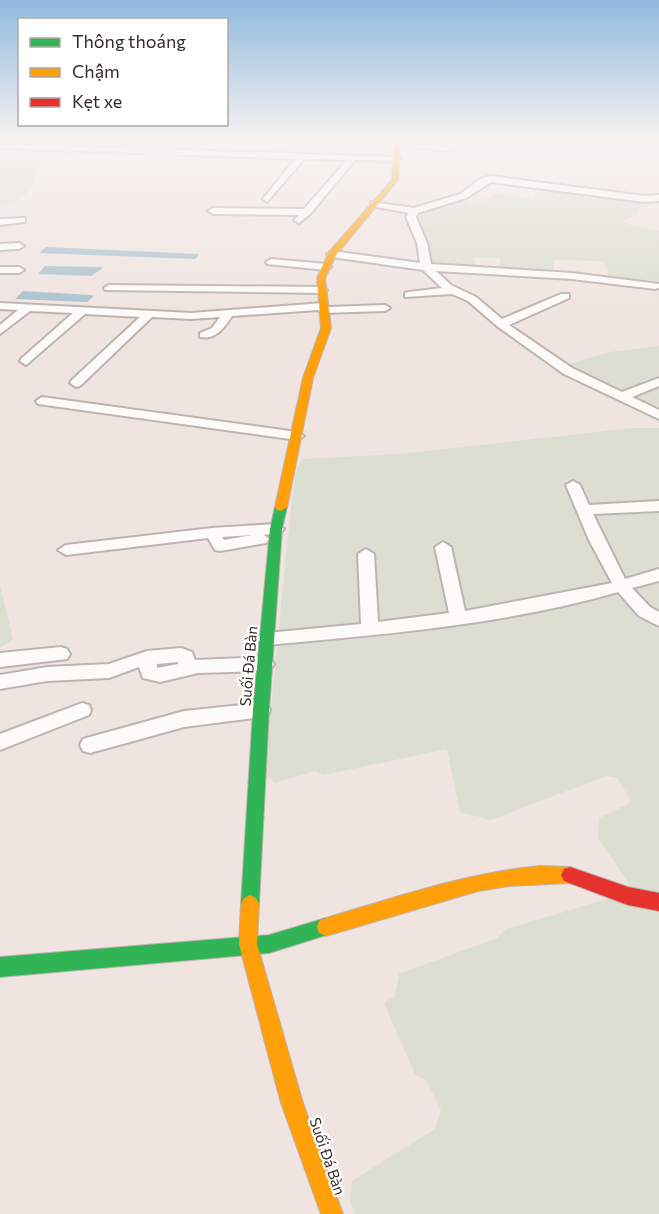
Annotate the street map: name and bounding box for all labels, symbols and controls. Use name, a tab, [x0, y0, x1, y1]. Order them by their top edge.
legend	[18, 18, 228, 126]
text: Thông thoáng	[72, 30, 186, 52]
text: Chậm	[72, 60, 120, 82]
text: Kẹt xe	[72, 90, 122, 112]
street label: Suối Đá Bàn	[236, 625, 260, 707]
street label: Suối Đá Bàn	[306, 1115, 350, 1197]

